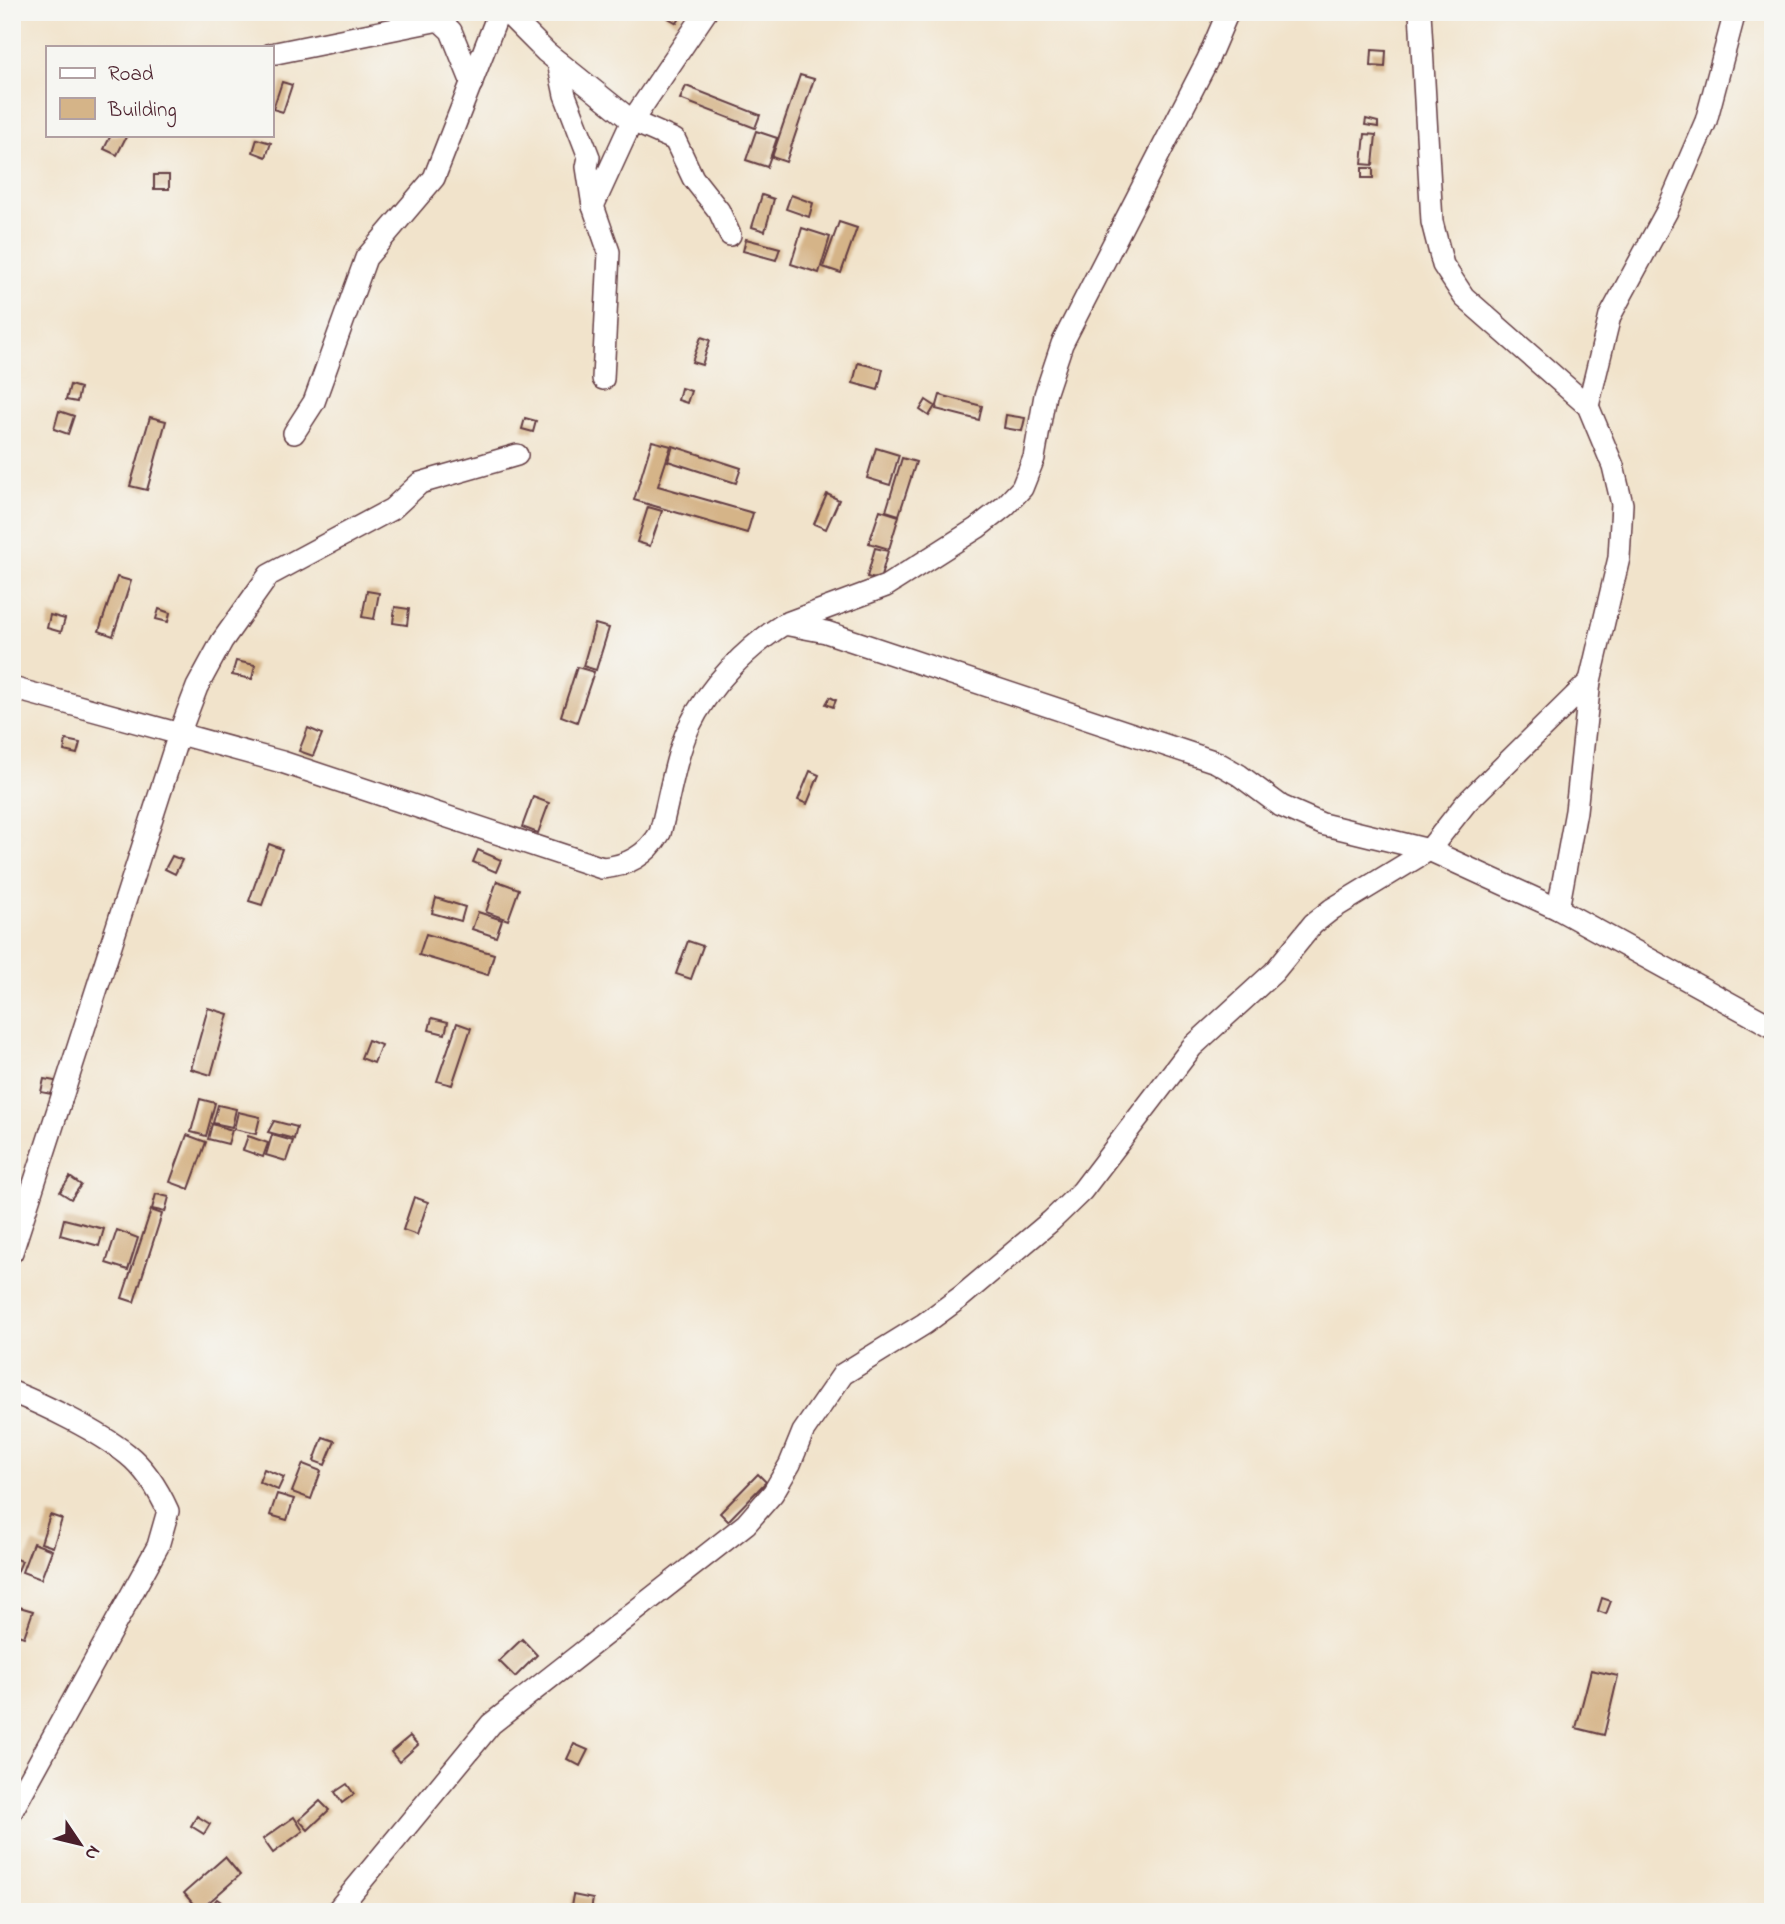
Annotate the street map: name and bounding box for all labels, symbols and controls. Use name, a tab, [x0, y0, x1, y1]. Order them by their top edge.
legend	[46, 46, 273, 136]
text: Road	[108, 60, 154, 90]
text: Building	[107, 96, 177, 128]
north arrow	[46, 1808, 116, 1878]
text: N	[77, 1839, 107, 1865]

